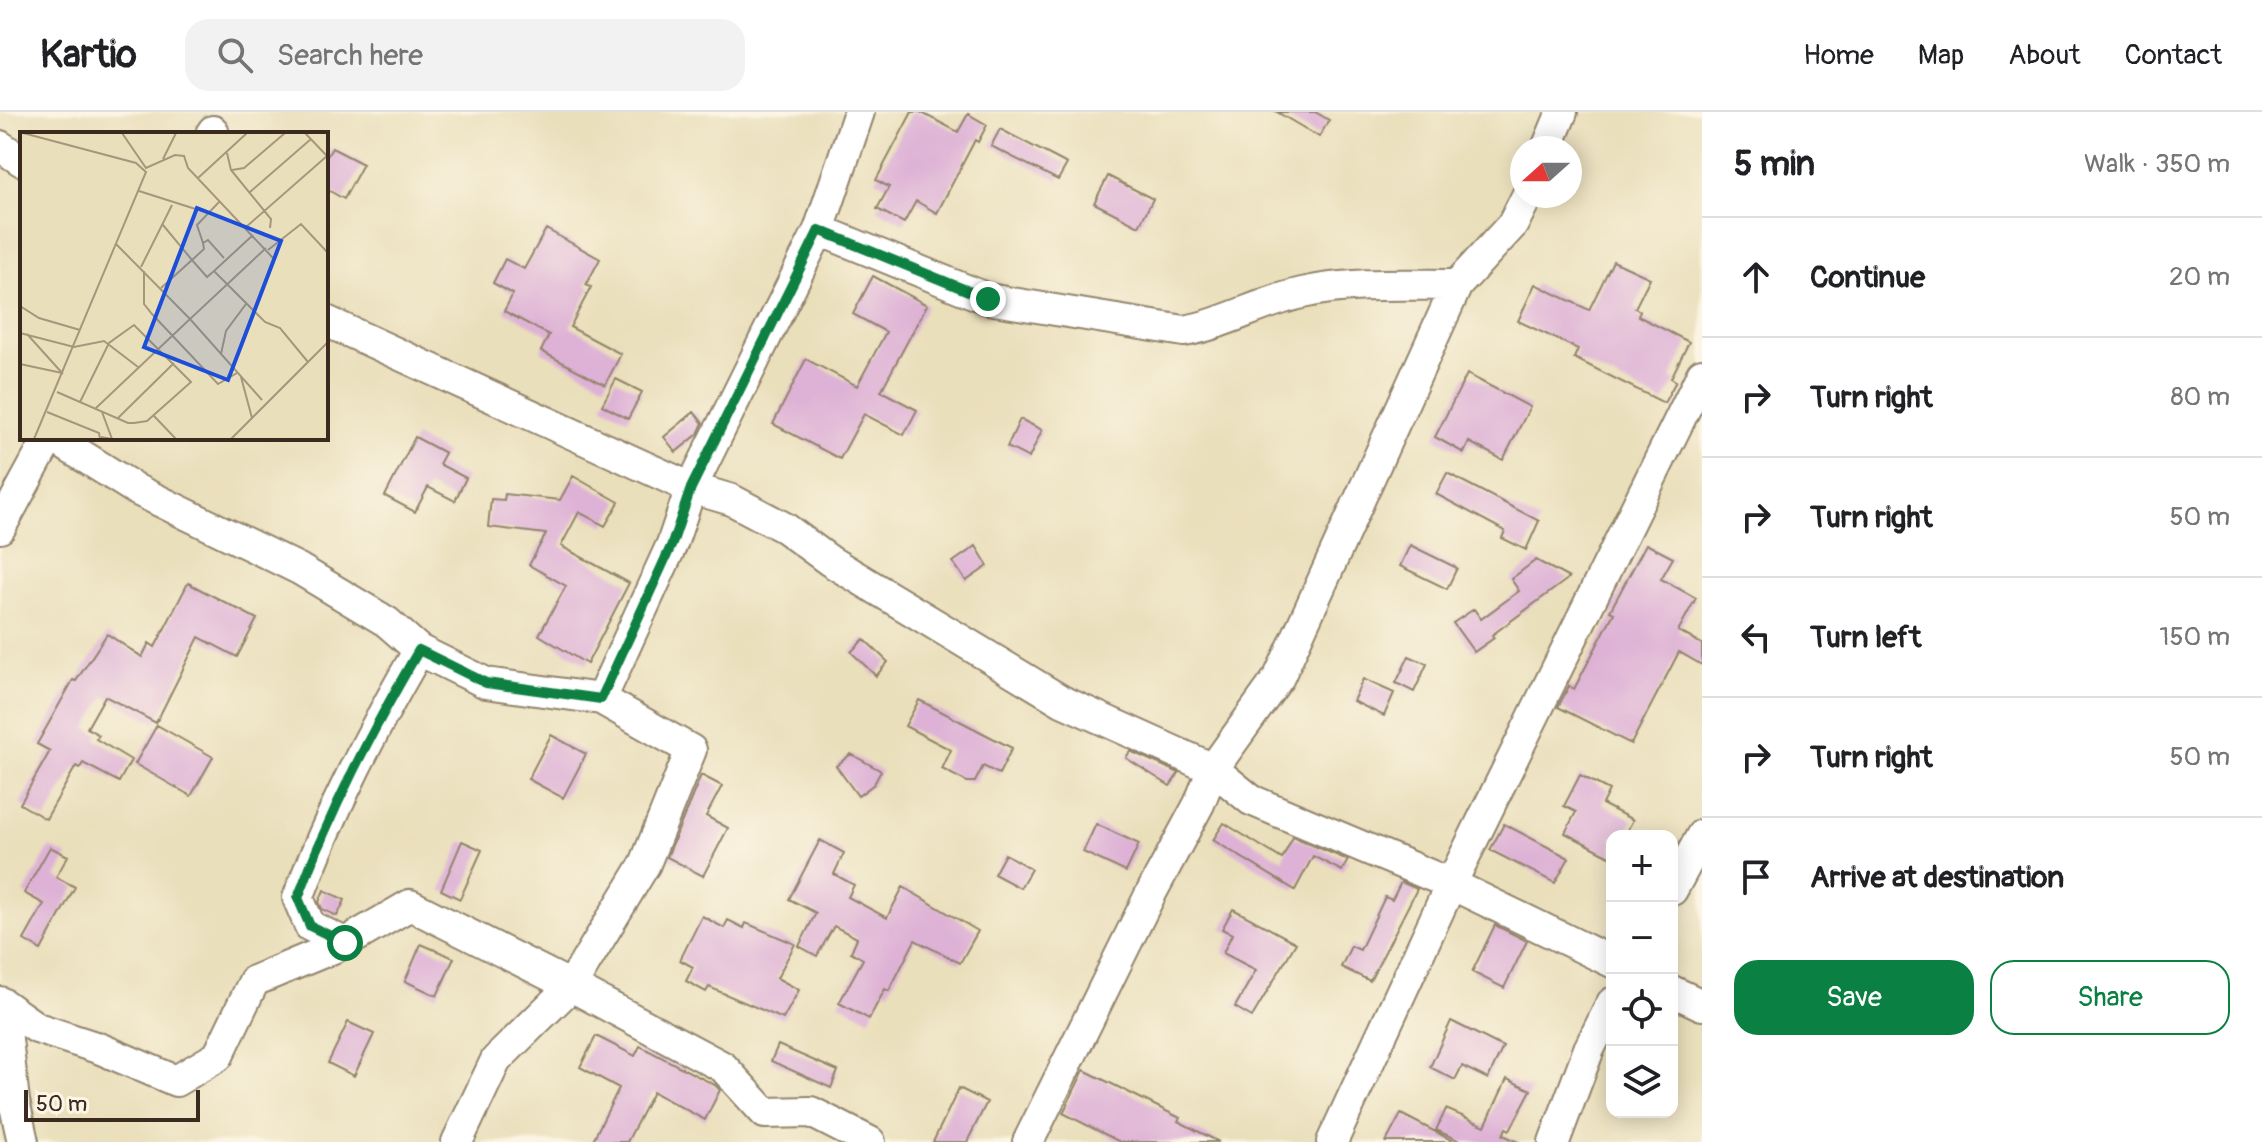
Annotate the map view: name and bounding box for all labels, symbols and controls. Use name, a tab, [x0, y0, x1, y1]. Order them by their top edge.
search box	[185, 19, 745, 91]
text: Kartio	[40, 31, 137, 79]
icon: search	[213, 33, 257, 77]
text: Search here	[277, 37, 423, 74]
text: Home	[1803, 38, 1874, 73]
text: Map	[1918, 38, 1964, 73]
text: About	[2008, 38, 2081, 73]
text: Contact	[2125, 38, 2222, 73]
inset map	[20, 132, 328, 440]
north arrow	[1510, 136, 1582, 208]
text: 5 min	[1734, 143, 1815, 186]
text: Walk · 350 m	[2084, 148, 2230, 180]
icon: ahead	[1734, 255, 1778, 299]
text: Continue	[1810, 259, 1925, 296]
text: 20 m	[2169, 261, 2230, 293]
route end	[970, 281, 1006, 317]
icon: right	[1734, 375, 1778, 419]
text: Turn right	[1810, 379, 1933, 416]
text: 80 m	[2170, 381, 2230, 413]
icon: right	[1734, 495, 1778, 539]
text: Turn right	[1810, 499, 1933, 536]
text: 50 m	[2169, 501, 2230, 533]
icon: left	[1734, 615, 1778, 659]
text: Turn left	[1810, 619, 1921, 656]
text: 150 m	[2159, 621, 2230, 653]
icon: right	[1734, 735, 1778, 779]
text: Turn right	[1810, 739, 1933, 776]
text: 50 m	[2169, 741, 2230, 773]
map controls	[1606, 830, 1678, 1118]
button: +	[1606, 830, 1678, 902]
icon: arrive	[1734, 855, 1778, 899]
text: Arrive at destination	[1810, 859, 2064, 896]
button: −	[1606, 902, 1678, 974]
route start	[327, 925, 363, 961]
button: Save	[1734, 960, 1974, 1035]
button: Share	[1990, 960, 2230, 1035]
button: locate	[1606, 974, 1678, 1046]
button: layers	[1606, 1046, 1678, 1118]
scale bar	[24, 1086, 200, 1122]
text: 50 m	[36, 1090, 87, 1118]

